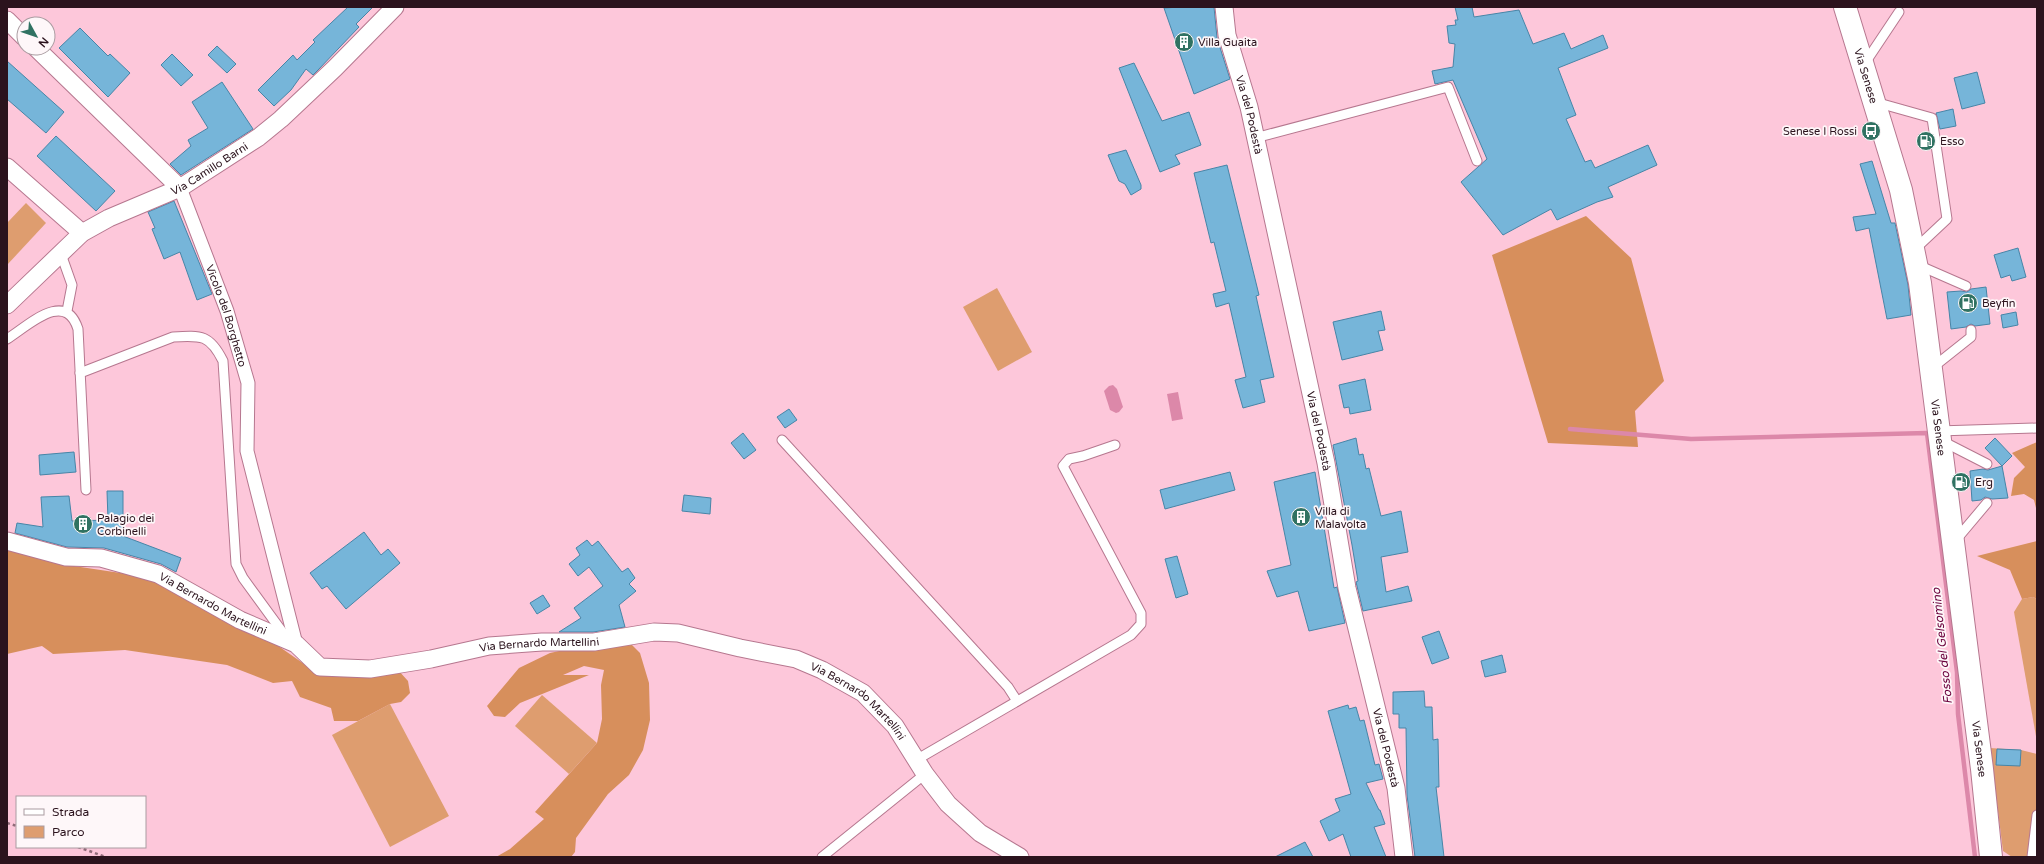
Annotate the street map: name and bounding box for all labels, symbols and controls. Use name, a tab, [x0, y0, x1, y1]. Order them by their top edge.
north arrow	[16, 16, 56, 56]
building icon: Villa Guaita	[1173, 31, 1195, 53]
text: N	[35, 35, 51, 50]
place label: Villa Guaita	[1198, 36, 1257, 49]
street label: Via Senese	[1852, 47, 1881, 105]
street label: Via del Podestà	[1233, 74, 1266, 155]
bus stop icon: Senese I Rossi	[1860, 120, 1882, 142]
place label: Senese I Rossi	[1783, 125, 1857, 138]
fuel station icon: Esso	[1915, 130, 1937, 152]
place label: Esso	[1940, 135, 1965, 148]
street label: Via Camillo Barni	[169, 139, 250, 198]
street label: Vicolo del Borghetto	[203, 263, 250, 369]
fuel station icon: Beyfin	[1957, 292, 1979, 314]
place label: Beyfin	[1982, 297, 2015, 310]
street label: Via del Podestà	[1304, 390, 1334, 472]
street label: Via Senese	[1928, 399, 1948, 457]
fuel station icon: Erg	[1950, 471, 1972, 493]
place label: Erg	[1975, 476, 1993, 489]
place label: Villa di Malavolta	[1315, 505, 1366, 531]
building icon: Villa di Malavolta	[1290, 506, 1312, 528]
place label: Palagio dei Corbinelli	[97, 512, 154, 538]
building icon: Palagio dei Corbinelli	[72, 513, 94, 535]
street label: Via Bernardo Martellini	[157, 570, 269, 637]
water label: Fosso del Gelsomino	[1929, 586, 1955, 705]
street label: Via Bernardo Martellini	[478, 635, 600, 654]
street label: Via Bernardo Martellini	[809, 659, 909, 742]
street label: Via del Podestà	[1370, 707, 1402, 789]
street label: Via Senese	[1969, 720, 1989, 778]
legend	[16, 796, 146, 848]
text: Strada	[52, 805, 89, 819]
text: Parco	[52, 825, 85, 839]

